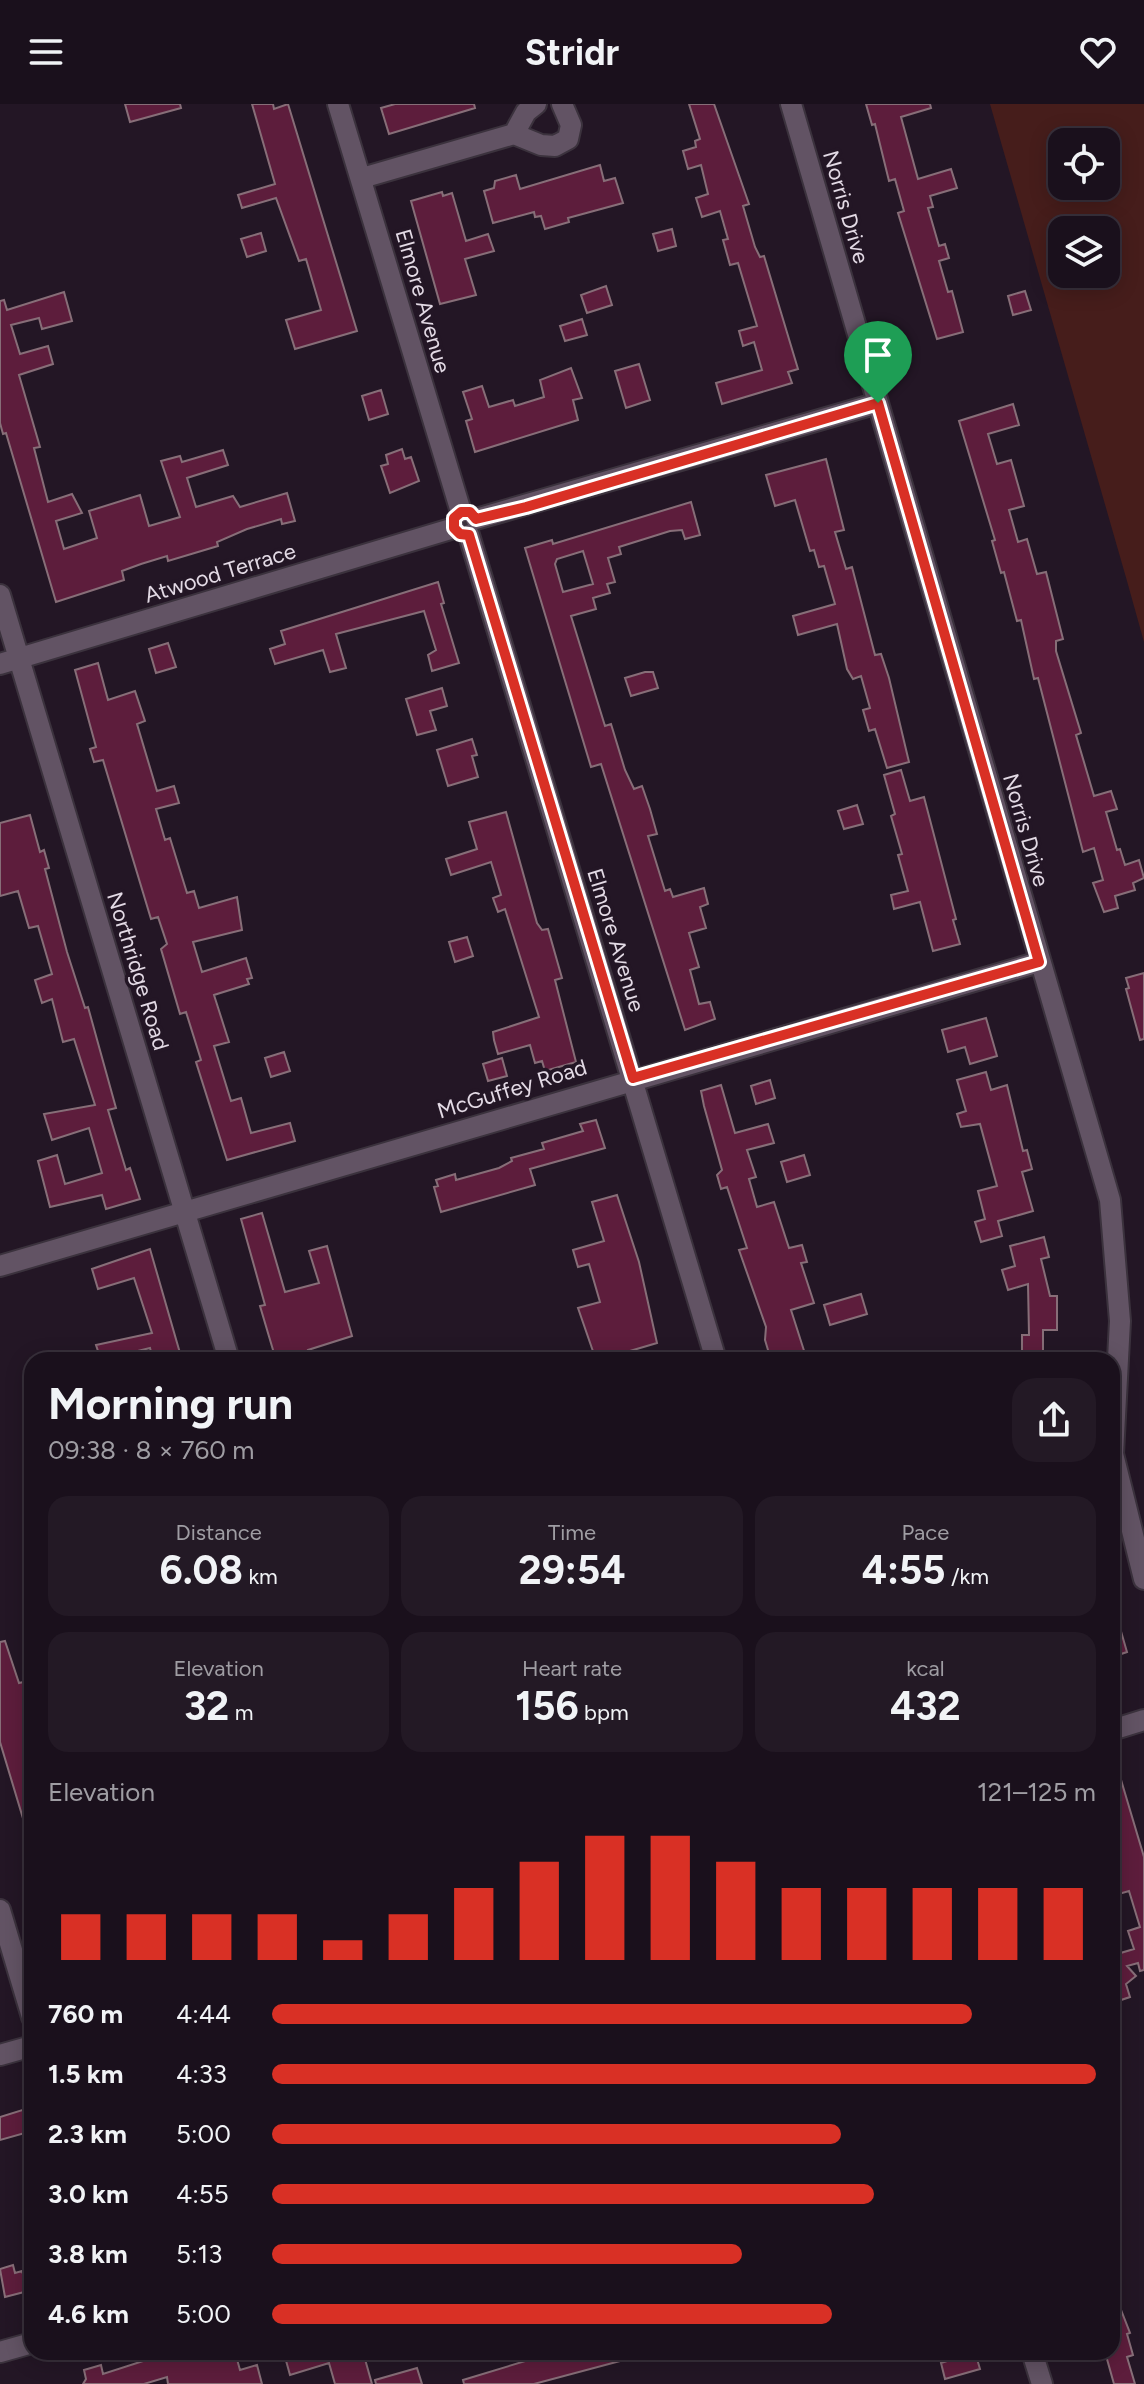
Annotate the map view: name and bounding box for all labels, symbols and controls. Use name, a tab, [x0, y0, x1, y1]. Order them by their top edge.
icon: menu	[24, 30, 68, 74]
icon: heart	[1076, 30, 1120, 74]
text: Stridr	[525, 31, 619, 74]
map controls	[1048, 128, 1120, 288]
button: locate	[1048, 128, 1120, 200]
street label: Norris Drive	[817, 147, 875, 267]
button: layers	[1048, 216, 1120, 288]
street label: Elmore Avenue	[390, 226, 456, 376]
pin	[844, 321, 912, 403]
icon: arrive	[856, 333, 900, 377]
street label: Atwood Terrace	[141, 537, 299, 609]
street label: Norris Drive	[997, 770, 1055, 890]
street label: Elmore Avenue	[581, 865, 651, 1015]
street label: Northridge Road	[101, 889, 175, 1053]
street label: McGuffey Road	[434, 1053, 590, 1125]
text: Morning run	[48, 1377, 293, 1430]
button: share	[1012, 1378, 1096, 1462]
text: 09:38 · 8 × 760 m	[48, 1434, 254, 1466]
text: Distance	[176, 1519, 262, 1546]
text: Time	[548, 1519, 596, 1546]
text: Pace	[902, 1519, 949, 1546]
text: 6.08	[159, 1546, 243, 1594]
text: 29:54	[519, 1546, 625, 1594]
text: 4:55	[862, 1546, 946, 1594]
text: km	[243, 1563, 278, 1590]
text: /km	[946, 1563, 989, 1590]
text: Elevation	[173, 1655, 264, 1682]
text: Heart rate	[522, 1655, 622, 1682]
text: kcal	[906, 1655, 945, 1682]
text: 32	[184, 1682, 229, 1730]
text: 156	[515, 1682, 579, 1730]
text: 432	[890, 1682, 961, 1730]
text: m	[229, 1699, 253, 1726]
text: bpm	[579, 1699, 629, 1726]
text: Elevation	[48, 1776, 155, 1808]
text: 121–125 m	[977, 1776, 1096, 1808]
text: 760 m	[48, 1998, 123, 2030]
text: 4:44	[176, 1998, 231, 2030]
text: 1.5 km	[48, 2058, 123, 2090]
text: 4:33	[176, 2058, 227, 2090]
text: 2.3 km	[48, 2118, 127, 2150]
text: 5:00	[176, 2118, 231, 2150]
text: 3.0 km	[48, 2178, 129, 2210]
text: 4:55	[176, 2178, 229, 2210]
text: 3.8 km	[48, 2238, 128, 2270]
text: 5:13	[176, 2238, 222, 2270]
text: 4.6 km	[48, 2298, 129, 2330]
text: 5:00	[176, 2298, 231, 2330]

